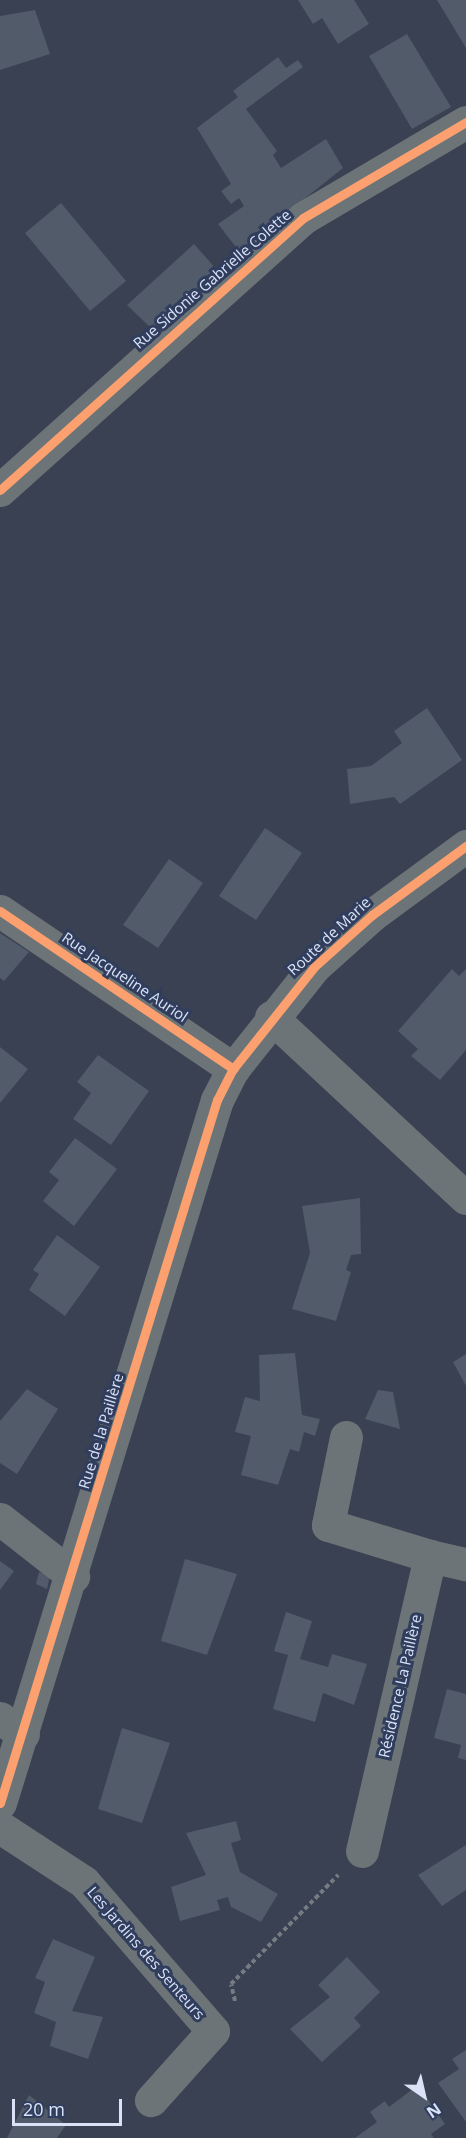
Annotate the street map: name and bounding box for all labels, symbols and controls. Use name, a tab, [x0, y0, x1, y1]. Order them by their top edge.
street label: Rue Sidonie Gabrielle Colette	[130, 206, 294, 352]
street label: Route de Marie	[284, 893, 374, 979]
street label: Rue Jacqueline Auriol	[59, 928, 191, 1026]
street label: Rue de la Paillère	[75, 1371, 127, 1491]
street label: Résidence La Paillère	[375, 1613, 425, 1759]
street label: Les Jardins des Senteurs	[84, 1883, 208, 2023]
north arrow	[394, 2066, 454, 2126]
scale bar	[15, 2087, 124, 2125]
text: 20 m	[23, 2097, 65, 2121]
text: N	[423, 2098, 446, 2124]

